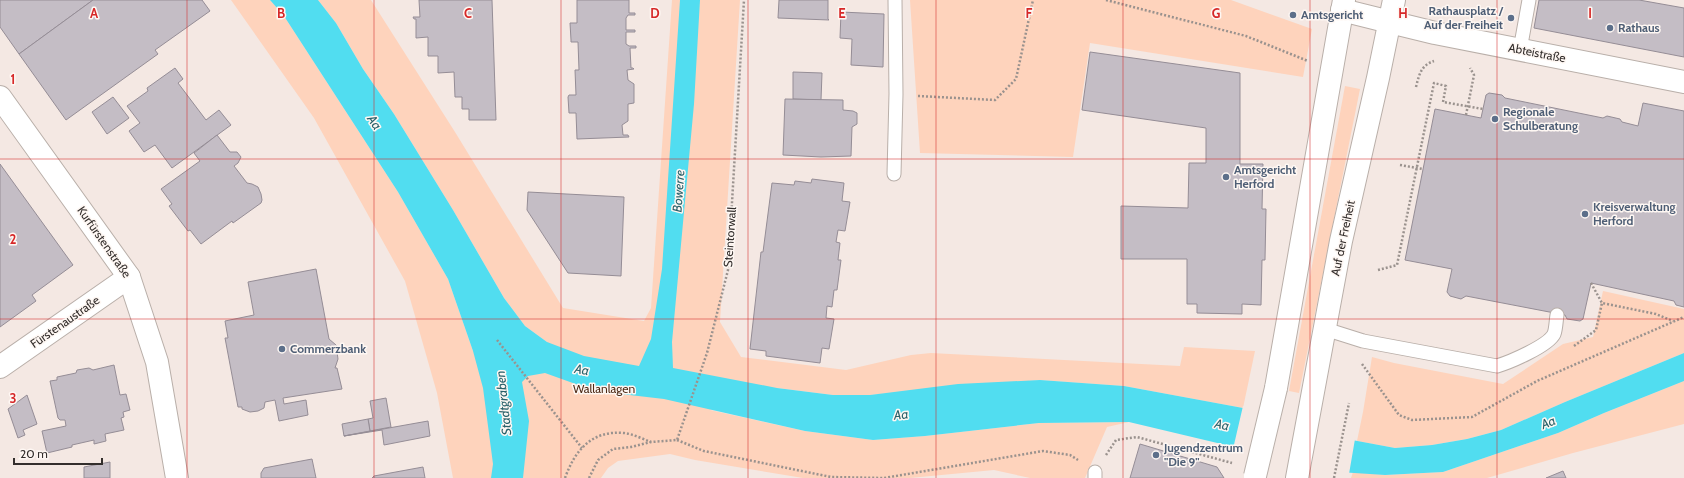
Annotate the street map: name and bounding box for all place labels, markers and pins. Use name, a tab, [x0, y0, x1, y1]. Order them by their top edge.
place label: Rathausplatz / Auf der Freiheit	[1424, 3, 1504, 32]
place label: Amtsgericht	[1301, 7, 1363, 22]
marker: Amtsgericht	[1288, 10, 1298, 20]
marker: Rathausplatz / Auf der Freiheit	[1506, 13, 1516, 23]
place label: Rathaus	[1618, 20, 1660, 35]
marker: Rathaus	[1605, 23, 1615, 33]
place label: Regionale Schulberatung	[1503, 104, 1578, 133]
marker: Regionale Schulberatung	[1490, 114, 1500, 124]
place label: Amtsgericht Herford	[1234, 162, 1296, 191]
marker: Amtsgericht Herford	[1221, 172, 1231, 182]
place label: Kreisverwaltung Herford	[1593, 199, 1676, 228]
marker: Kreisverwaltung Herford	[1580, 209, 1590, 219]
place label: Commerzbank	[290, 341, 366, 356]
marker: Commerzbank	[277, 344, 287, 354]
place label: Jugendzentrum "Die 9"	[1163, 440, 1243, 469]
marker: Jugendzentrum "Die 9"	[1151, 450, 1161, 460]

